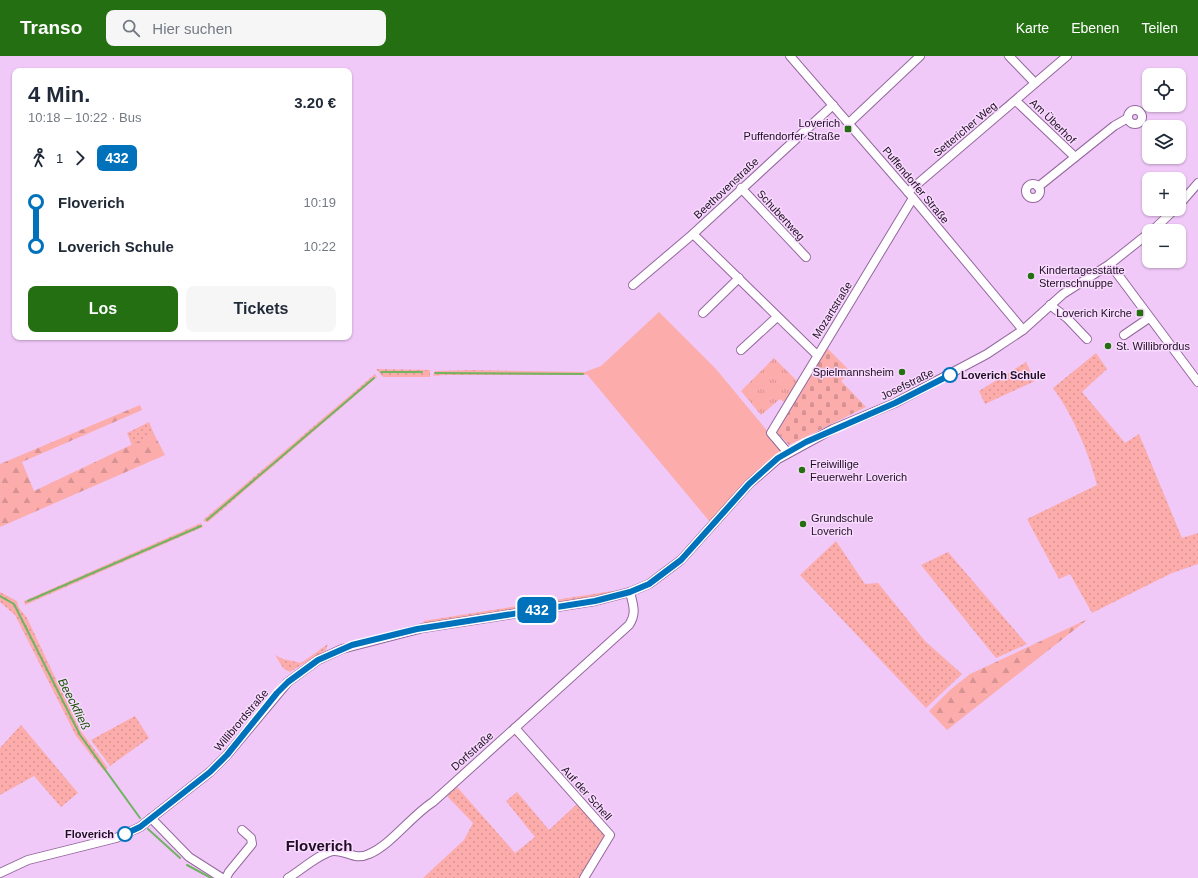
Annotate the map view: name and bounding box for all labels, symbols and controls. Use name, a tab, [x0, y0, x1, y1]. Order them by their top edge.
search box	[106, 10, 386, 46]
text: Transo	[20, 17, 82, 38]
icon: search	[120, 17, 142, 39]
text: Hier suchen	[152, 20, 232, 37]
text: Karte	[1016, 20, 1049, 36]
text: Ebenen	[1071, 20, 1119, 36]
text: Teilen	[1141, 20, 1178, 36]
map controls	[1142, 68, 1186, 268]
button: locate	[1142, 68, 1186, 112]
text: 4 Min.	[28, 82, 90, 107]
text: 3.20 €	[294, 94, 336, 111]
street label: Am Überhof	[1028, 96, 1079, 146]
street label: Settericher Weg	[931, 99, 999, 159]
text: 10:18 – 10:22 · Bus	[28, 110, 141, 125]
place label: Loverich Puffendorfer Straße	[744, 117, 840, 142]
button: layers	[1142, 120, 1186, 164]
marker: Loverich Puffendorfer Straße	[843, 124, 853, 134]
street label: Puffendorfer Straße	[880, 144, 952, 226]
icon: walk	[28, 147, 50, 169]
icon: forward	[69, 147, 91, 169]
text: 432	[105, 150, 129, 166]
text: 1	[56, 151, 63, 166]
street label: Beethovenstraße	[691, 155, 761, 221]
button: +	[1142, 172, 1186, 216]
street label: Schubertweg	[755, 187, 807, 243]
text: Floverich	[58, 194, 125, 211]
text: 10:19	[303, 195, 336, 210]
button: −	[1142, 224, 1186, 268]
text: Loverich Schule	[58, 238, 174, 255]
text: 10:22	[303, 239, 336, 254]
place label: Kindertagesstätte Sternschnuppe	[1039, 264, 1125, 289]
marker: Kindertagesstätte Sternschnuppe	[1026, 271, 1036, 281]
street label: Mozartstraße	[810, 279, 854, 341]
button: Los	[28, 286, 178, 332]
button: Tickets	[186, 286, 336, 332]
place label: Loverich Kirche	[1056, 307, 1132, 319]
marker: Loverich Kirche	[1135, 308, 1145, 318]
place label: St. Willibrordus	[1116, 340, 1190, 352]
marker: St. Willibrordus	[1103, 341, 1113, 351]
place label: Spielmannsheim	[813, 366, 894, 378]
street label: Josefstraße	[879, 366, 935, 402]
marker: Spielmannsheim	[897, 367, 907, 377]
marker: Loverich Schule	[942, 367, 958, 383]
place label: Loverich Schule	[961, 369, 1046, 381]
place label: Freiwillige Feuerwehr Loverich	[810, 458, 907, 483]
marker: Freiwillige Feuerwehr Loverich	[797, 465, 807, 475]
place label: Grundschule Loverich	[811, 512, 873, 537]
marker: Grundschule Loverich	[798, 519, 808, 529]
line badge: 432	[514, 597, 560, 623]
text: 432	[525, 602, 549, 618]
water label: Beeckfließ	[55, 676, 93, 732]
street label: Willibrordstraße	[212, 687, 270, 753]
street label: Dorfstraße	[449, 729, 495, 773]
street label: Auf der Schell	[560, 764, 614, 822]
marker: Floverich	[117, 826, 133, 842]
place label: Floverich	[65, 828, 114, 840]
district label: Floverich	[286, 837, 352, 854]

